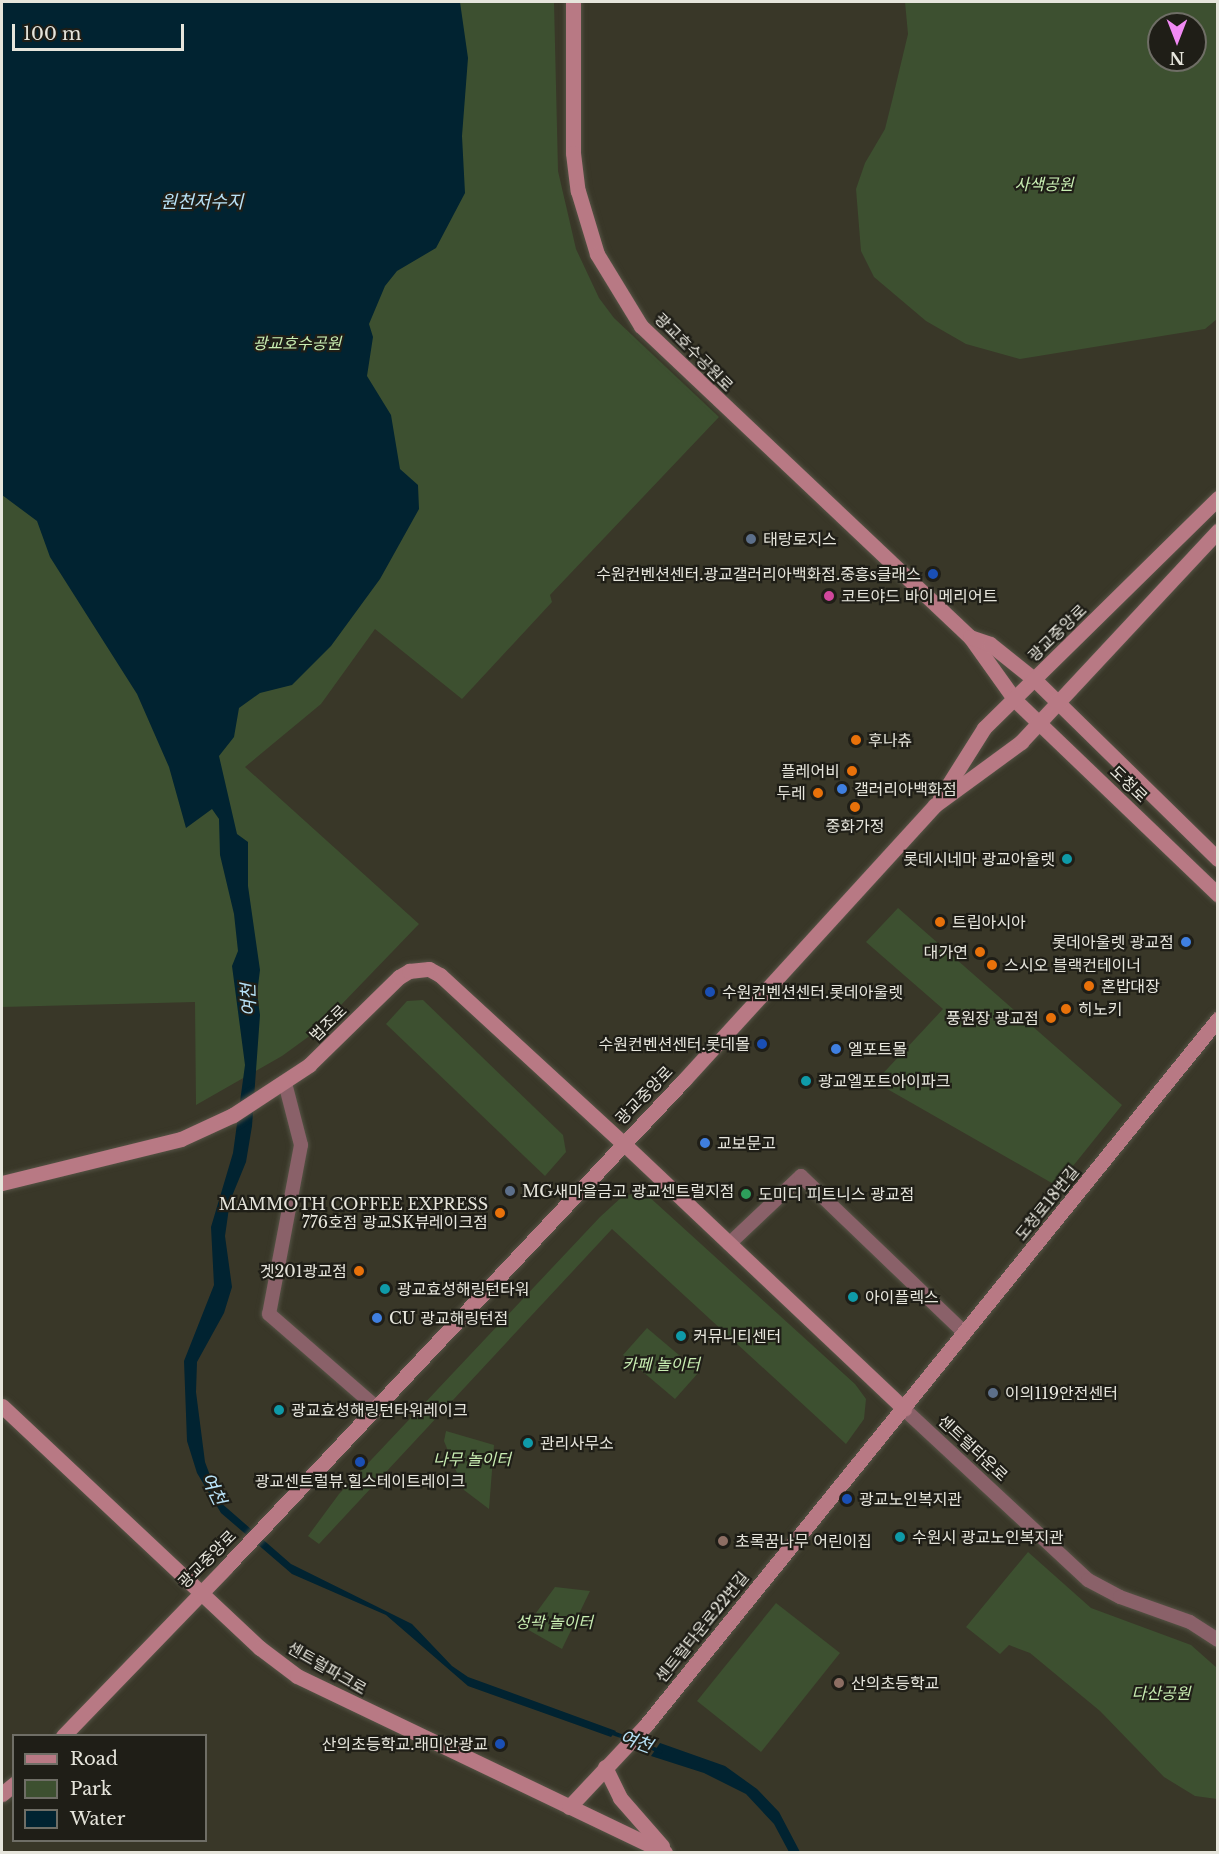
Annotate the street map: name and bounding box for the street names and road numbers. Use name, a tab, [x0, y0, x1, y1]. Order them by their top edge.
street label: 광교호수공원로	[651, 309, 737, 395]
street label: 광교중앙로	[1024, 601, 1090, 665]
street label: 도청로	[1106, 762, 1152, 806]
street label: 법조로	[305, 1001, 351, 1045]
street label: 광교중앙로	[612, 1062, 676, 1128]
street label: 도청로18번길	[1011, 1162, 1083, 1244]
street label: 센트럴타운로	[934, 1411, 1012, 1485]
street label: 광교중앙로	[174, 1526, 240, 1592]
street label: 센트럴타운로22번길	[651, 1568, 753, 1686]
street label: 센트럴파크로	[284, 1638, 370, 1698]

